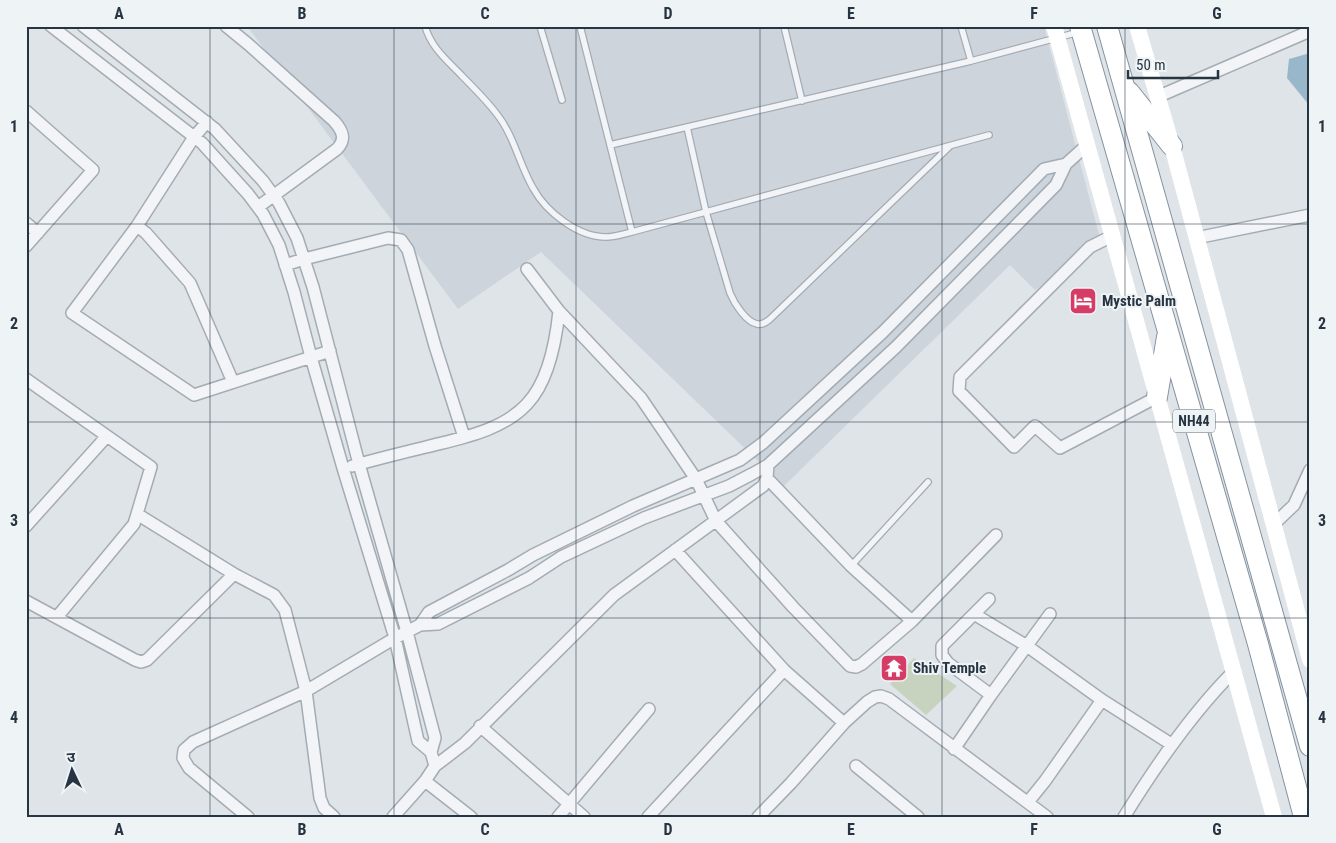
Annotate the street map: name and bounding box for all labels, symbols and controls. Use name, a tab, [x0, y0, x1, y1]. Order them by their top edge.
text: A	[114, 4, 124, 23]
text: B	[298, 4, 307, 23]
text: C	[480, 4, 490, 23]
text: D	[663, 4, 673, 23]
text: E	[847, 4, 855, 23]
text: F	[1030, 4, 1038, 23]
text: G	[1212, 4, 1222, 23]
scale bar	[1128, 48, 1218, 80]
text: 50 m	[1136, 56, 1166, 74]
text: 1	[10, 117, 18, 136]
text: 1	[1318, 117, 1326, 136]
hotel icon: Mystic Palm	[1068, 286, 1098, 316]
place label: Mystic Palm	[1102, 292, 1176, 310]
text: 2	[10, 314, 18, 333]
text: 2	[1318, 314, 1326, 333]
road number: NH44	[1173, 410, 1215, 432]
text: 3	[10, 511, 18, 530]
text: 3	[1318, 511, 1326, 530]
temple icon: Shiv Temple	[879, 653, 909, 683]
place label: Shiv Temple	[913, 659, 986, 677]
text: 4	[10, 708, 18, 727]
text: 4	[1318, 708, 1326, 727]
north arrow	[48, 746, 98, 796]
text: उ	[66, 749, 77, 765]
text: A	[114, 820, 124, 839]
text: B	[298, 820, 307, 839]
text: C	[480, 820, 490, 839]
text: D	[663, 820, 673, 839]
text: E	[847, 820, 855, 839]
text: F	[1030, 820, 1038, 839]
text: G	[1212, 820, 1222, 839]

